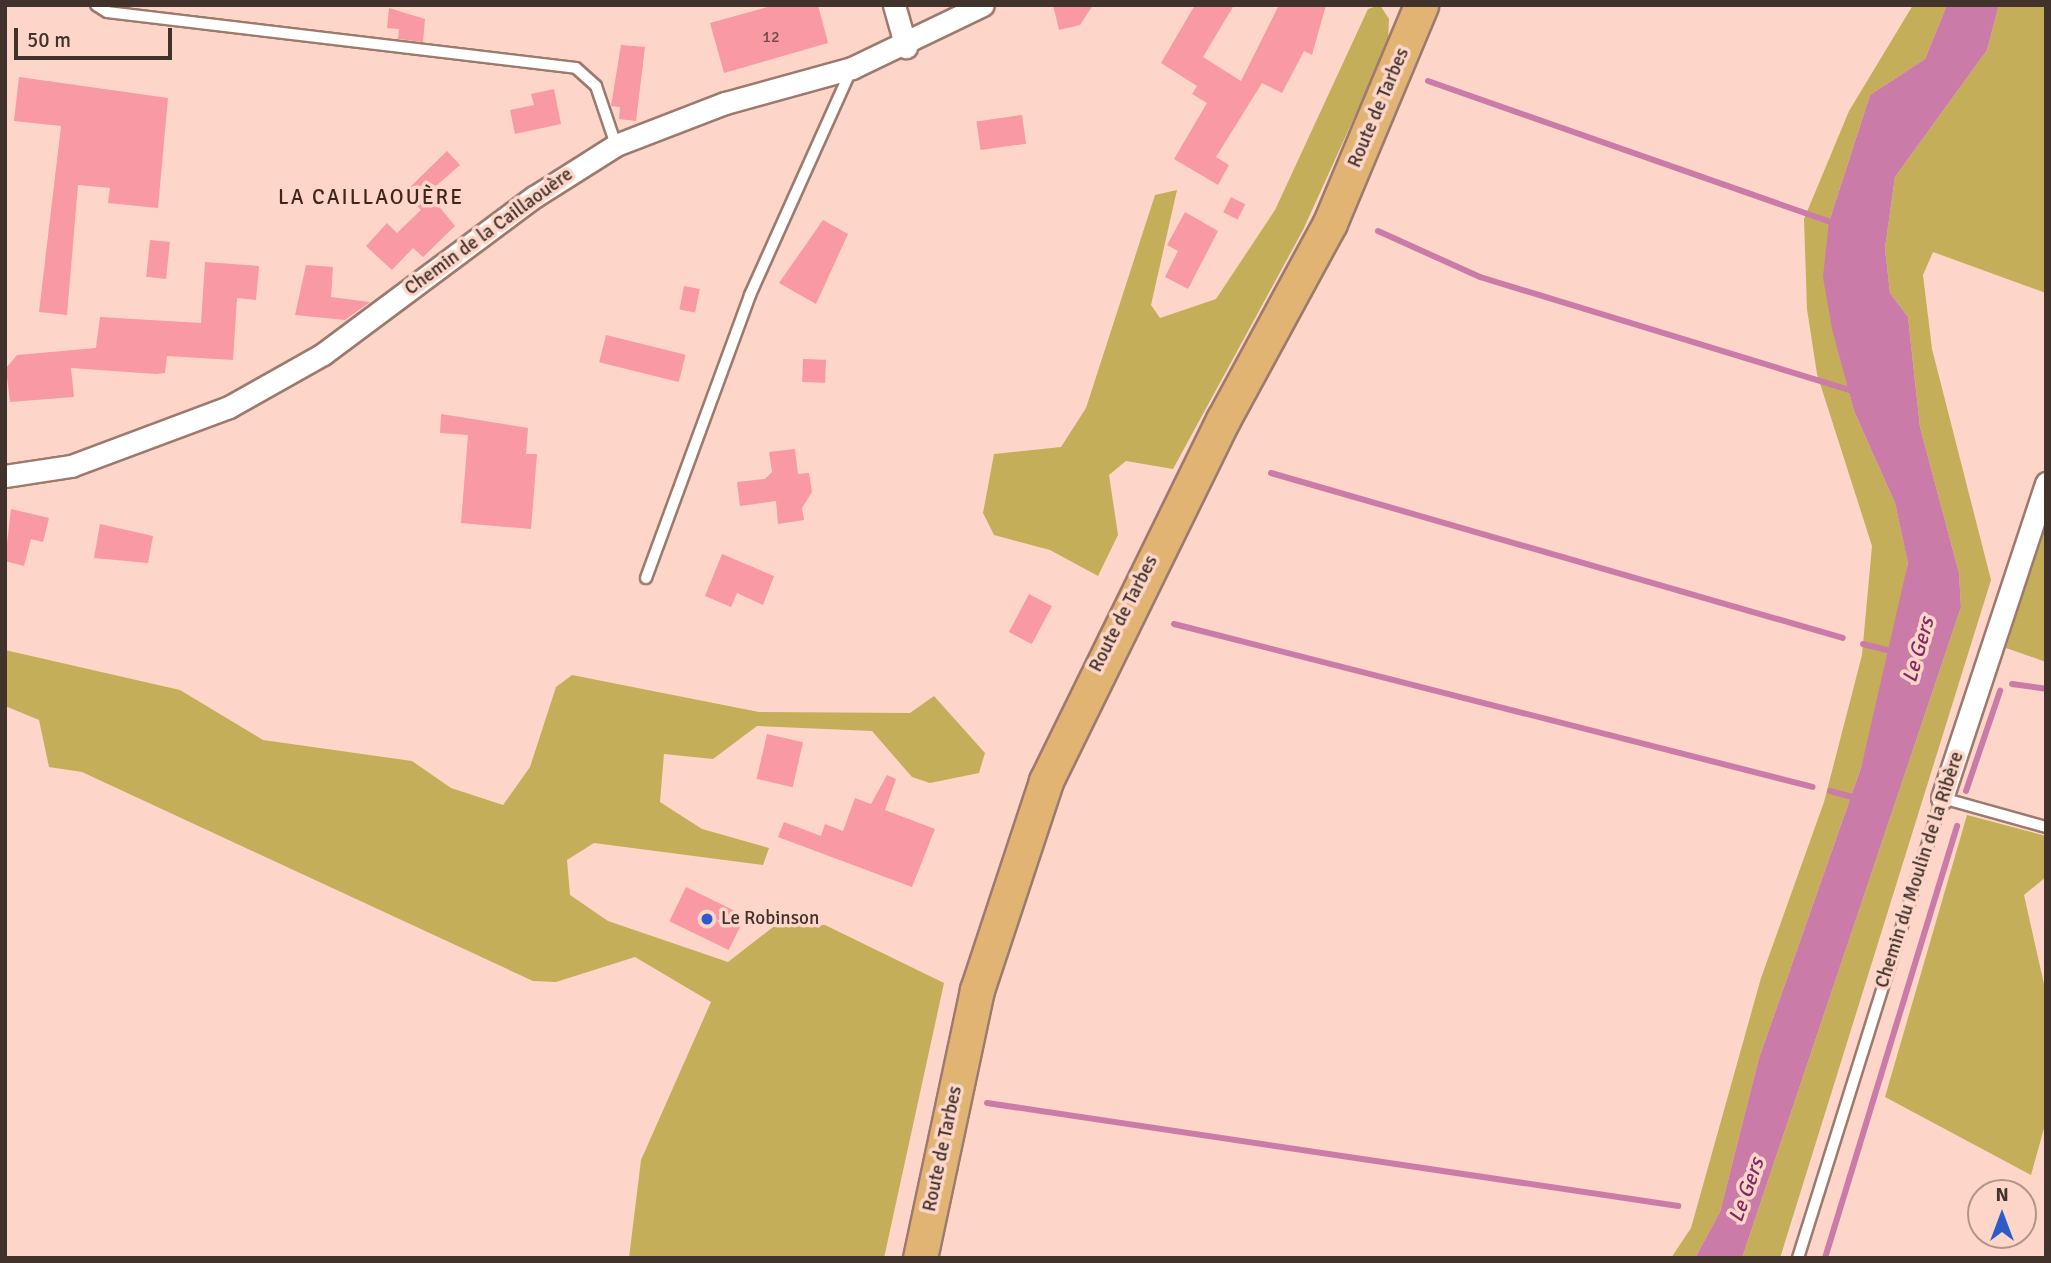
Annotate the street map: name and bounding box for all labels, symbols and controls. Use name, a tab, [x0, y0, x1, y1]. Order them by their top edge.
scale bar	[18, 14, 175, 58]
text: 50 m	[27, 27, 71, 53]
house number: 12	[762, 27, 780, 47]
street label: Route de Tarbes	[1344, 45, 1414, 171]
street label: Chemin de la Caillaouère	[401, 163, 577, 301]
district label: LA CAILLAOUÈRE	[280, 184, 462, 210]
street label: Route de Tarbes	[1085, 552, 1163, 676]
water label: Le Gers	[1897, 615, 1939, 685]
street label: Chemin du Moulin de la Ribère	[1871, 749, 1969, 991]
place label: Le Robinson	[721, 908, 819, 930]
marker: Le Robinson	[699, 911, 715, 927]
street label: Route de Tarbes	[919, 1084, 967, 1214]
water label: Le Gers	[1723, 1154, 1769, 1226]
north arrow	[1967, 1179, 2037, 1249]
text: N	[1995, 1183, 2009, 1207]

